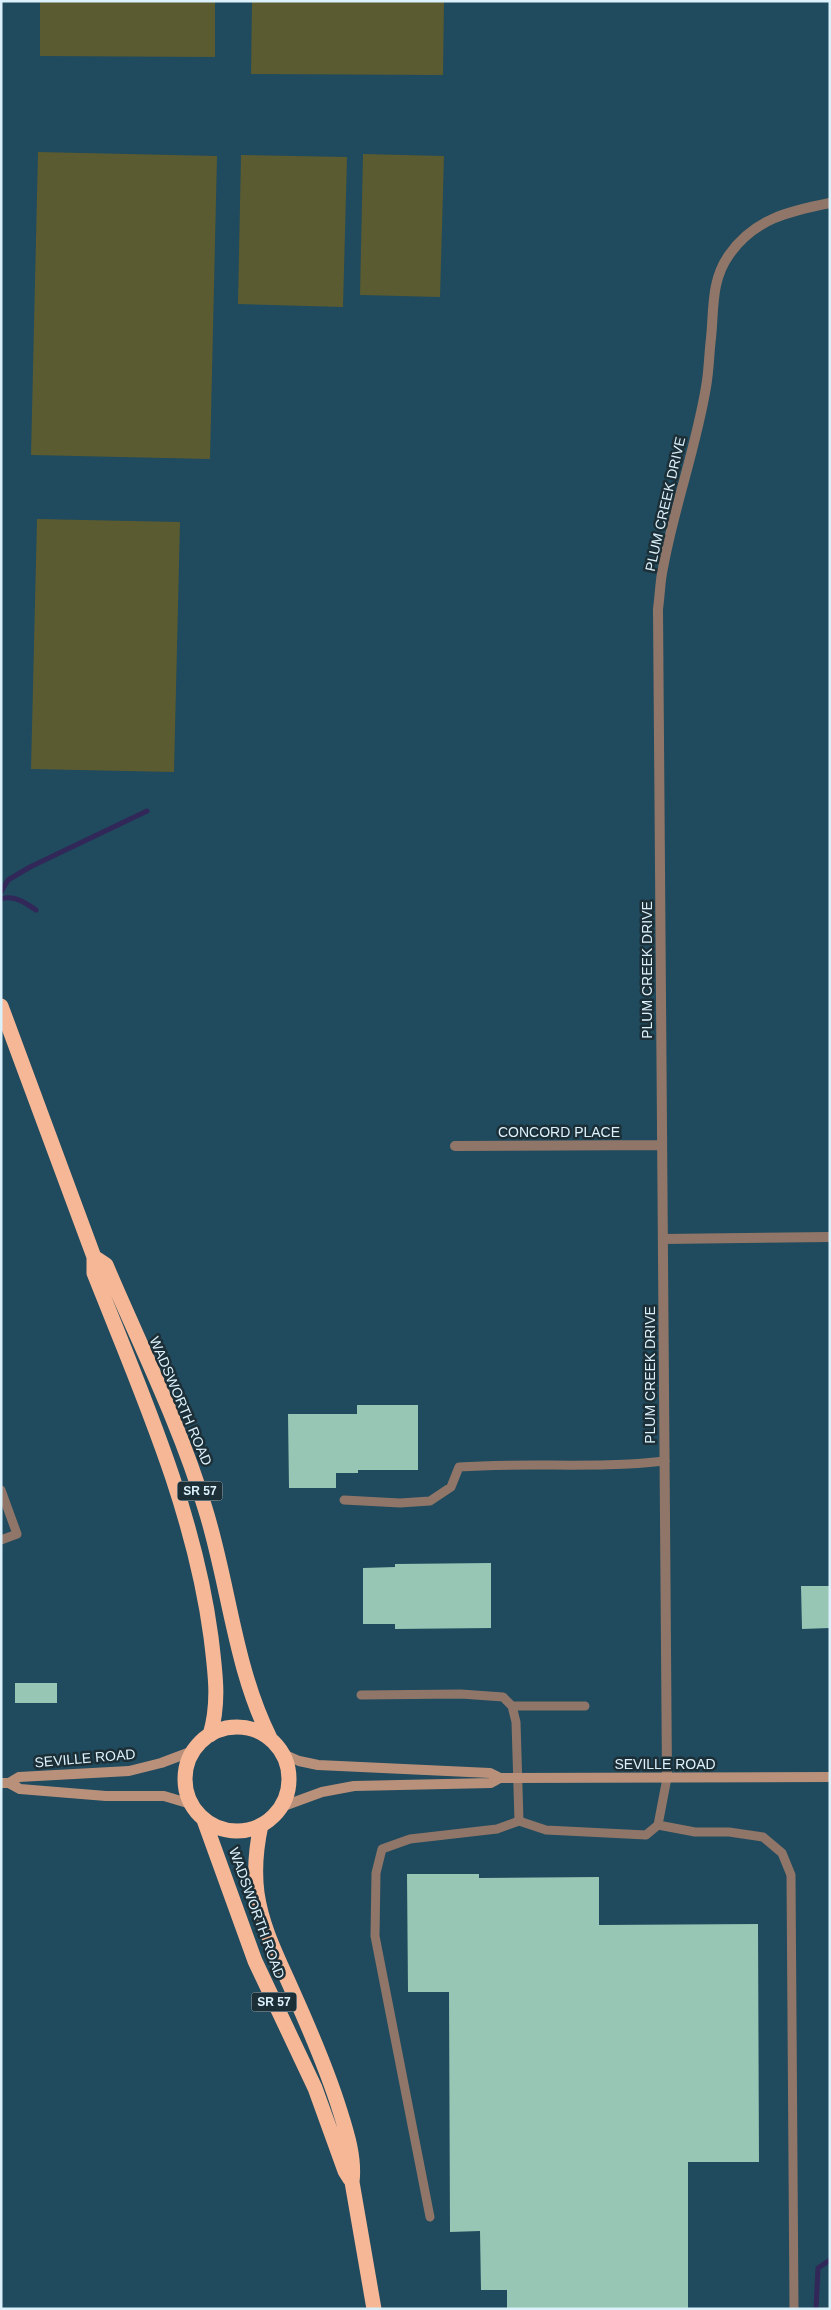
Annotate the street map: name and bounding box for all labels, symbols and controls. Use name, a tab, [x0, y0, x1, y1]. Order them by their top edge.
street label: PLUM CREEK DRIVE	[642, 435, 688, 573]
street label: PLUM CREEK DRIVE	[639, 901, 655, 1039]
street label: CONCORD PLACE	[498, 1124, 620, 1140]
street label: PLUM CREEK DRIVE	[642, 1306, 658, 1444]
street label: WADSWORTH ROAD	[147, 1334, 215, 1468]
road number: SR 57	[178, 1482, 222, 1500]
street label: SEVILLE ROAD	[34, 1746, 136, 1770]
street label: SEVILLE ROAD	[614, 1756, 716, 1772]
street label: WADSWORTH ROAD	[226, 1845, 288, 1981]
road number: SR 57	[252, 1992, 296, 2011]

